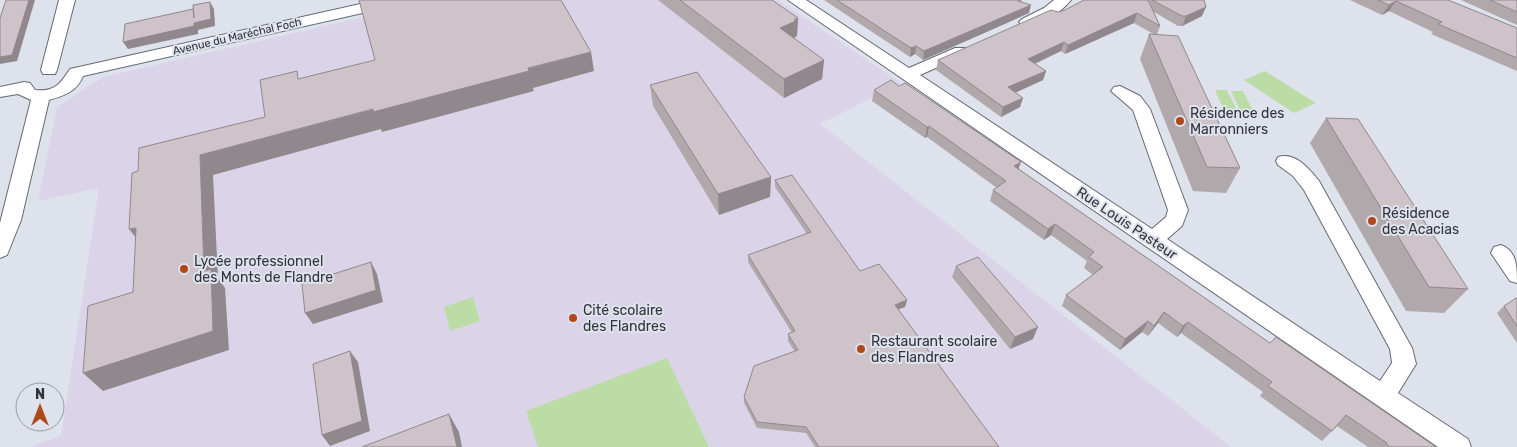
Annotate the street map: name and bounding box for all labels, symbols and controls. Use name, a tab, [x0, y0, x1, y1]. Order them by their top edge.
street label: Avenue du Maréchal Foch	[171, 15, 303, 58]
place label: Résidence des Marronniers	[1190, 105, 1284, 138]
marker: Résidence des Marronniers	[1174, 115, 1186, 127]
street label: Rue Louis Pasteur	[1073, 183, 1181, 264]
place label: Résidence des Acacias	[1382, 205, 1459, 238]
marker: Résidence des Acacias	[1366, 215, 1378, 227]
place label: Lycée professionnel des Monts de Flandre	[194, 253, 333, 286]
marker: Lycée professionnel des Monts de Flandre	[178, 263, 190, 275]
place label: Cité scolaire des Flandres	[583, 302, 666, 335]
marker: Cité scolaire des Flandres	[567, 312, 579, 324]
place label: Restaurant scolaire des Flandres	[871, 333, 998, 366]
marker: Restaurant scolaire des Flandres	[855, 343, 867, 355]
north arrow	[15, 382, 65, 432]
text: N	[35, 386, 45, 403]

